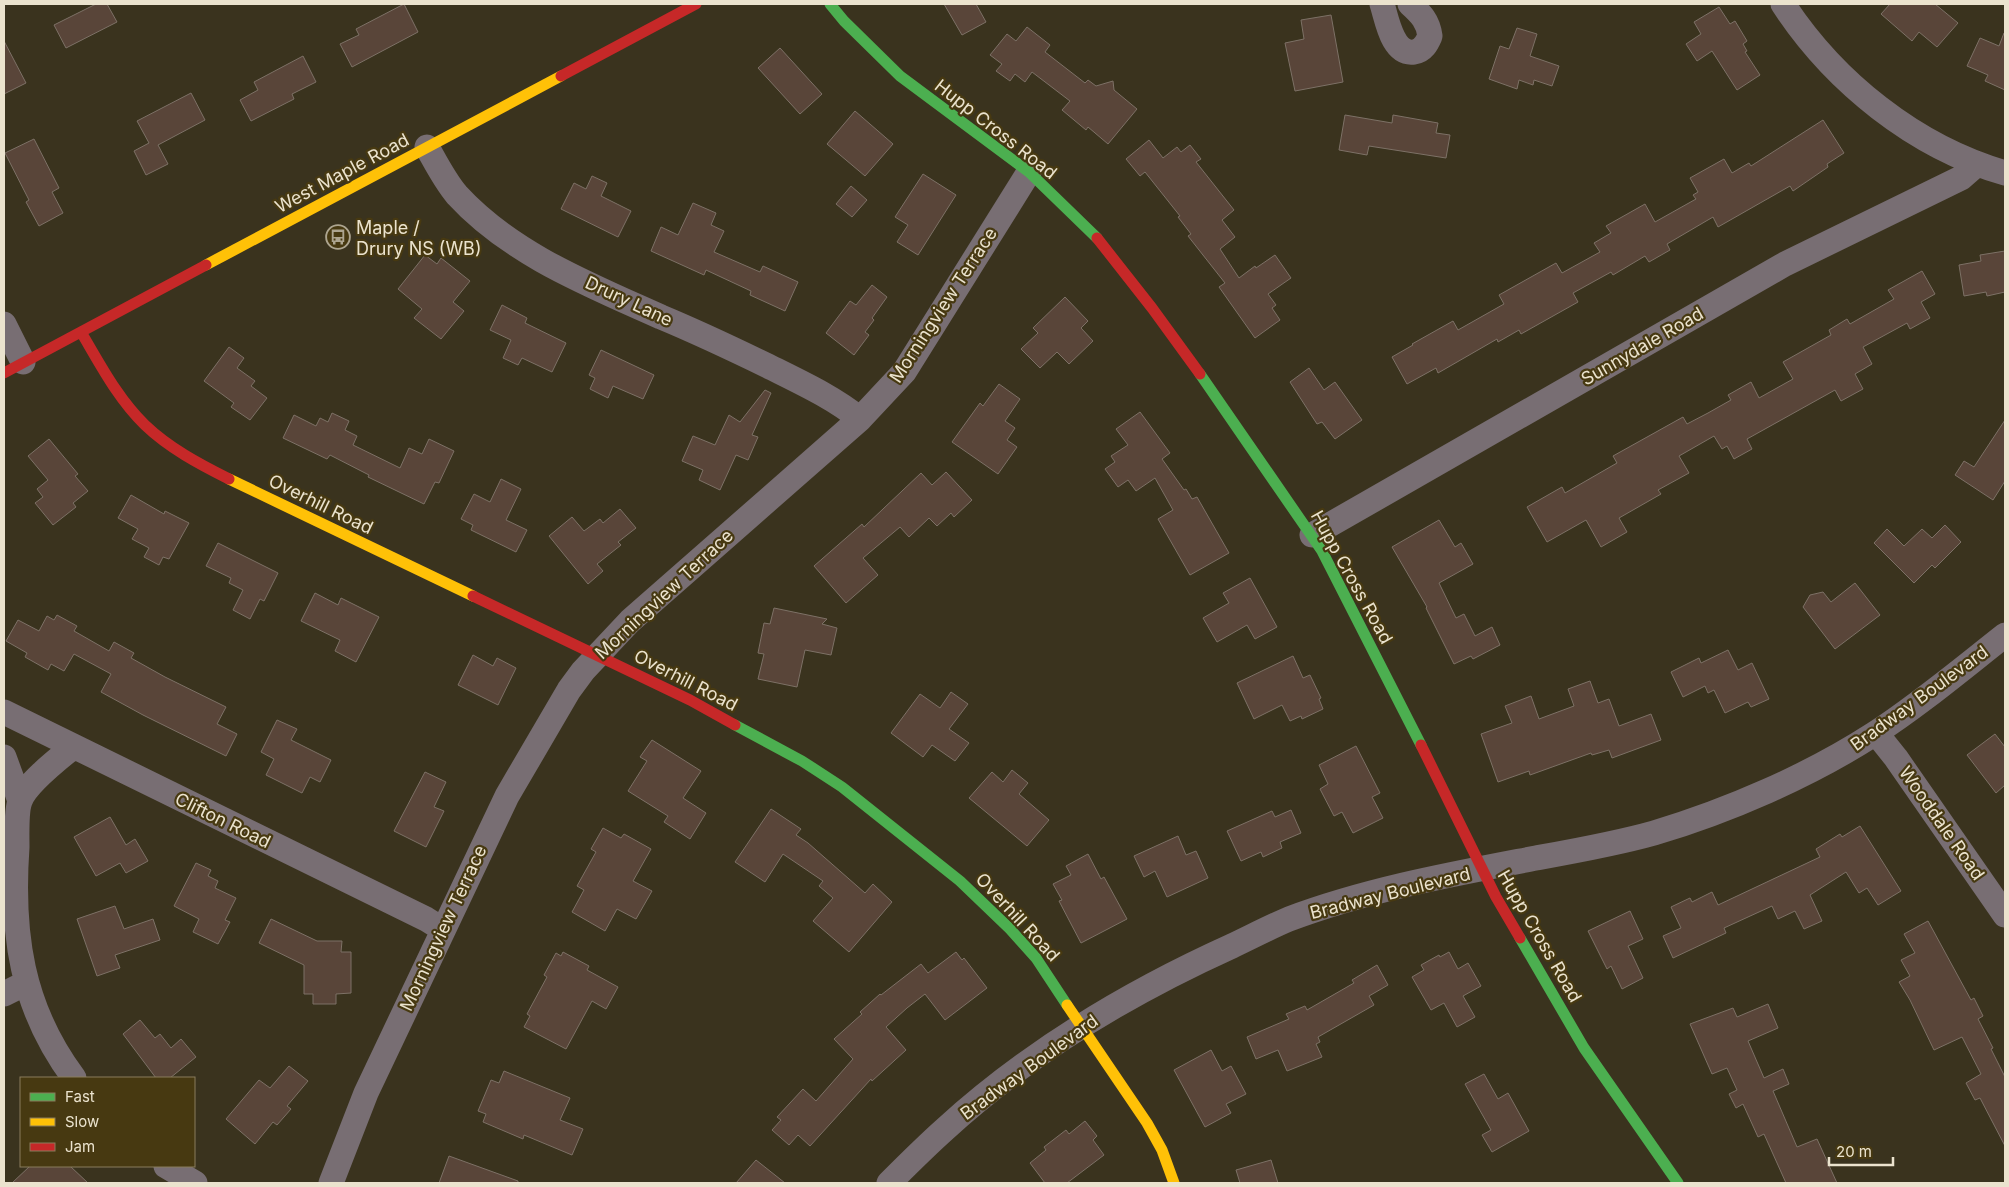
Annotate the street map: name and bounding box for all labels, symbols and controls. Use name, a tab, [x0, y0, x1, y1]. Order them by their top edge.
street label: Hupp Cross Road	[931, 75, 1061, 183]
street label: West Maple Road	[272, 129, 412, 217]
place label: Maple / Drury NS (WB)	[356, 217, 481, 259]
bus stop icon: Maple / Drury NS (WB)	[325, 224, 351, 250]
street label: Morningview Terrace	[885, 224, 1001, 386]
street label: Drury Lane	[582, 272, 676, 330]
street label: Sunnydale Road	[1577, 303, 1707, 389]
street label: Overhill Road	[265, 470, 377, 538]
street label: Hupp Cross Road	[1307, 507, 1397, 647]
street label: Morningview Terrace	[591, 525, 737, 663]
street label: Bradway Boulevard	[1846, 641, 1992, 755]
street label: Overhill Road	[631, 645, 741, 715]
street label: Wooddale Road	[1895, 762, 1989, 884]
street label: Clifton Road	[172, 788, 274, 852]
street label: Morningview Terrace	[395, 842, 491, 1014]
street label: Bradway Boulevard	[1308, 863, 1472, 923]
street label: Hupp Cross Road	[1494, 866, 1586, 1006]
street label: Overhill Road	[972, 868, 1064, 966]
street label: Bradway Boulevard	[956, 1010, 1102, 1124]
legend	[20, 1077, 195, 1167]
text: Fast	[65, 1087, 95, 1106]
text: Slow	[65, 1112, 99, 1131]
scale bar	[1829, 1134, 1893, 1166]
text: Jam	[65, 1137, 95, 1156]
text: 20 m	[1836, 1142, 1872, 1161]

